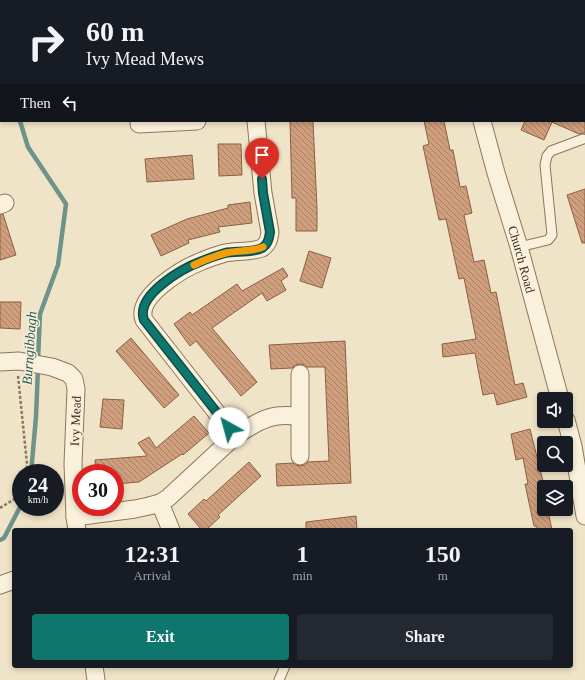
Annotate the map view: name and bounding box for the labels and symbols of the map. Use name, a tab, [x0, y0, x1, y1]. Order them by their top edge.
pin	[245, 138, 279, 179]
street label: Church Road	[505, 224, 538, 295]
water label: Burngibbagh	[19, 311, 40, 385]
street label: Ivy Mead	[67, 395, 84, 446]
position arrow	[208, 407, 250, 449]
speed limit sign: 30	[72, 464, 124, 516]

